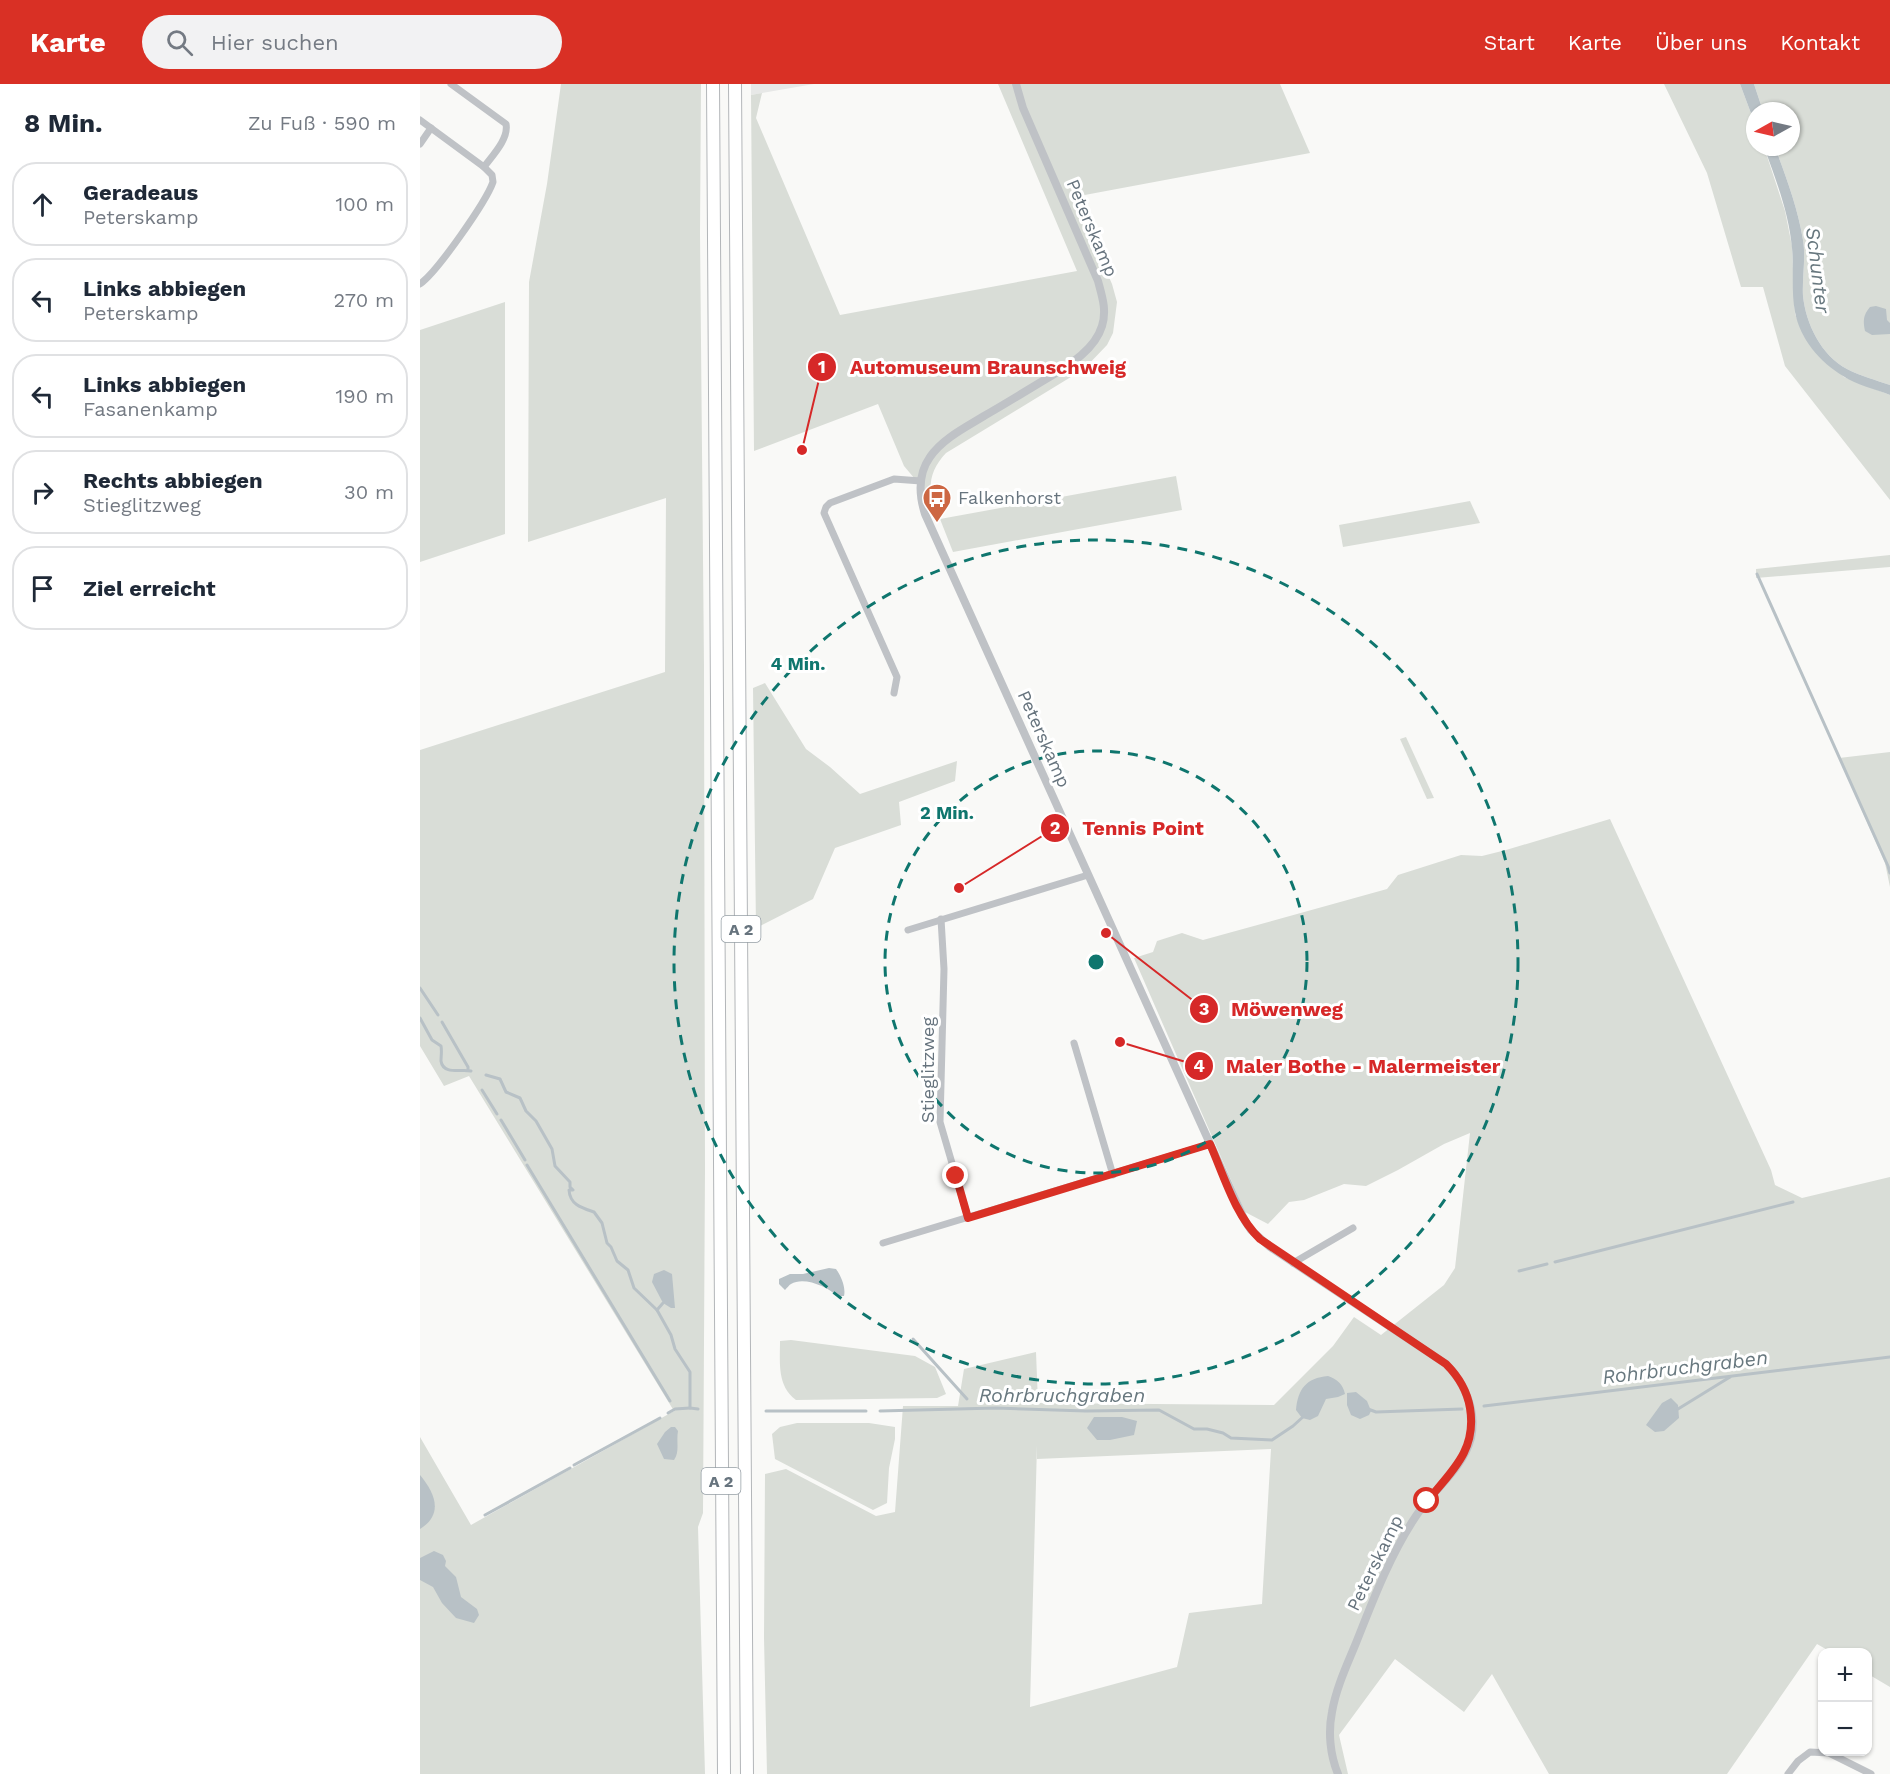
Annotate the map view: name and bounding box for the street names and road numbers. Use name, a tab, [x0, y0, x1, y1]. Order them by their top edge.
street label: Peterskamp	[1062, 176, 1122, 280]
street label: Peterskamp	[1014, 687, 1075, 791]
road number: A 2	[722, 916, 760, 942]
street label: Stieglitzweg	[917, 1017, 938, 1123]
road number: A 2	[702, 1468, 740, 1494]
street label: Peterskamp	[1342, 1511, 1407, 1614]

